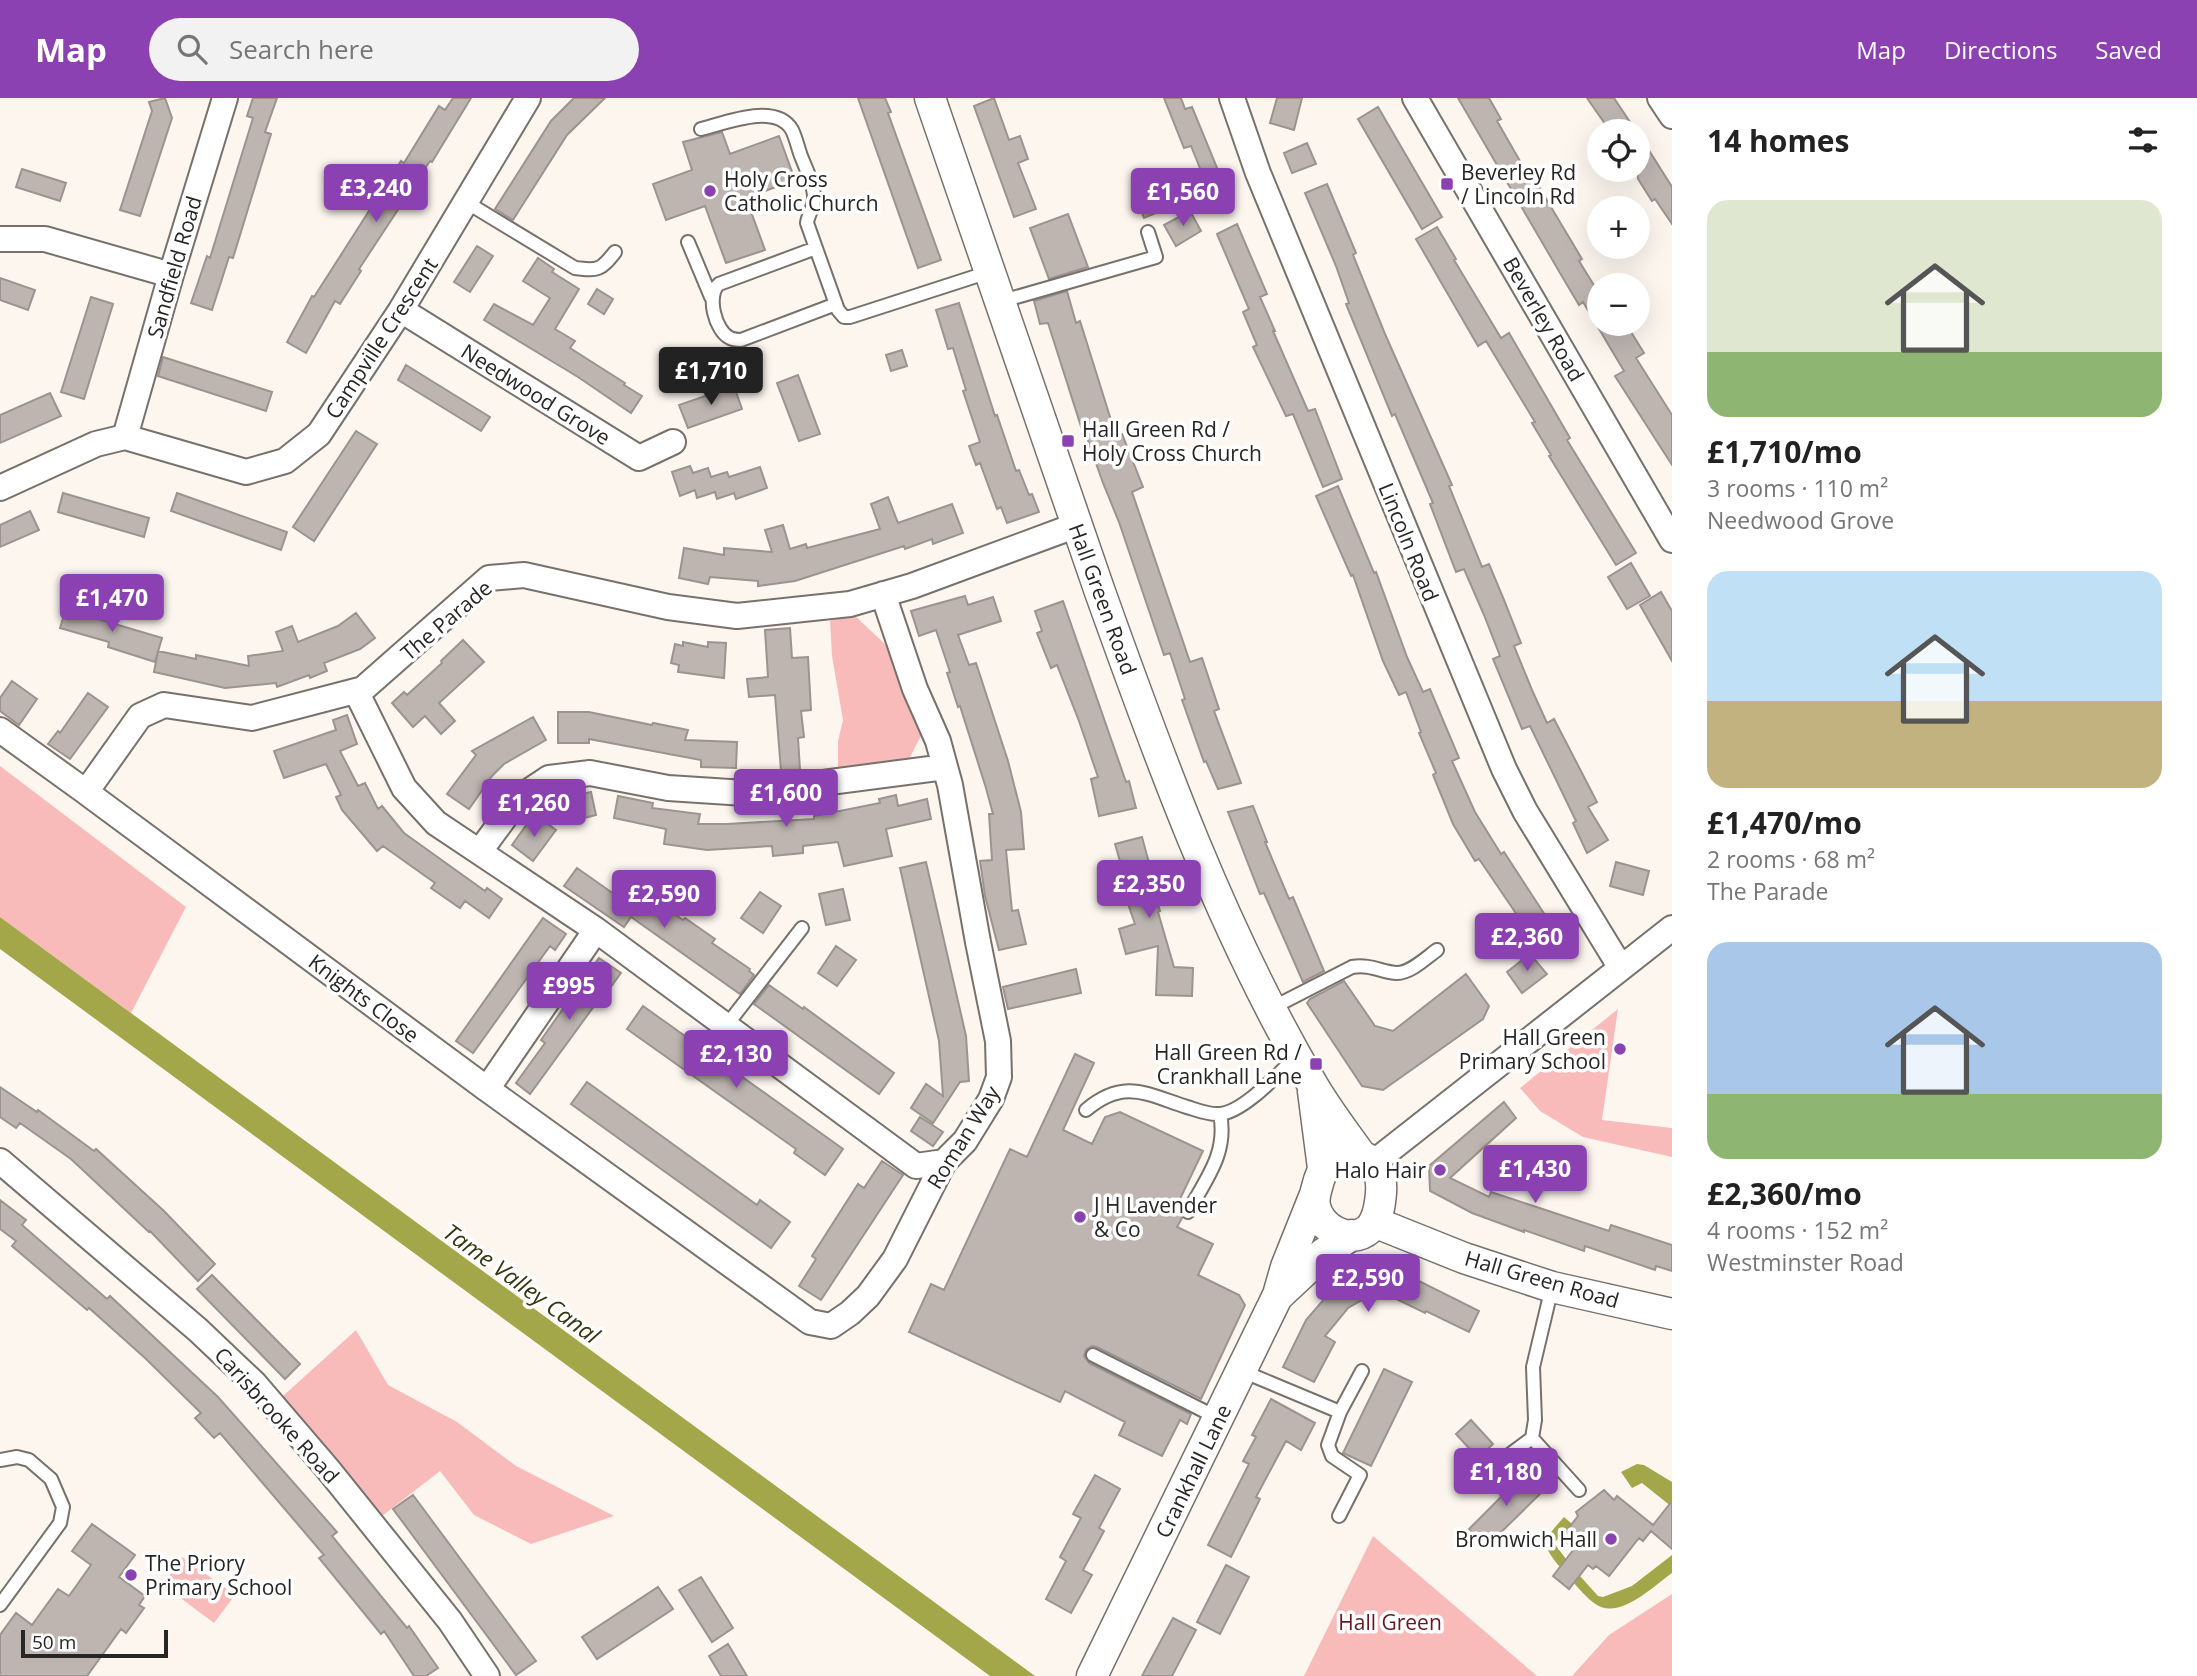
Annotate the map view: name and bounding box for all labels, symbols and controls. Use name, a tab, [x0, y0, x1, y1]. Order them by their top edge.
search box	[149, 18, 639, 81]
text: Map	[35, 27, 107, 72]
icon: search	[173, 30, 211, 68]
text: Search here	[229, 31, 374, 67]
text: Map	[1856, 33, 1906, 66]
text: Directions	[1944, 33, 2057, 66]
text: Saved	[2095, 33, 2162, 66]
map controls	[1587, 119, 1650, 336]
button: locate	[1587, 119, 1650, 182]
text: 14 homes	[1707, 120, 1850, 161]
icon: filters	[2124, 121, 2162, 159]
place label: Beverley Rd / Lincoln Rd	[1461, 158, 1576, 210]
pin: £3,240	[319, 164, 433, 224]
place label: Holy Cross Catholic Church	[724, 165, 879, 217]
pin: £1,560	[1126, 169, 1240, 228]
text: £3,240	[340, 171, 412, 203]
text: £1,560	[1147, 175, 1219, 207]
marker: Beverley Rd / Lincoln Rd	[1439, 176, 1455, 192]
marker: Holy Cross Catholic Church	[702, 183, 718, 199]
street label: Sandfield Road	[140, 193, 208, 341]
button: +	[1587, 196, 1650, 259]
icon: home	[1872, 245, 1998, 371]
street label: Campville Crescent	[318, 252, 444, 424]
street label: Beverley Road	[1497, 252, 1591, 386]
button: −	[1587, 273, 1650, 336]
street label: Needwood Grove	[456, 337, 616, 451]
pin: £1,710	[654, 348, 768, 407]
text: £1,710	[675, 354, 747, 386]
place label: Hall Green Rd / Holy Cross Church	[1082, 415, 1262, 467]
text: £1,710/mo	[1707, 431, 1862, 472]
marker: Hall Green Rd / Holy Cross Church	[1060, 433, 1076, 449]
text: 3 rooms · 110 m²	[1707, 472, 1888, 504]
street label: Lincoln Road	[1372, 479, 1446, 605]
text: Needwood Grove	[1707, 504, 1894, 536]
street label: Hall Green Road	[1063, 519, 1143, 679]
pin: £1,470	[55, 574, 169, 634]
street label: The Parade	[395, 574, 497, 666]
text: £1,470	[76, 581, 148, 613]
icon: home	[1872, 616, 1998, 742]
pin: £1,600	[729, 770, 843, 829]
text: £1,600	[750, 776, 822, 808]
pin: £1,260	[477, 780, 591, 839]
text: £1,260	[498, 786, 570, 818]
text: £1,470/mo	[1707, 802, 1862, 843]
text: 2 rooms · 68 m²	[1707, 843, 1875, 875]
pin: £2,350	[1092, 860, 1206, 920]
text: £2,350	[1113, 867, 1185, 899]
pin: £2,590	[607, 870, 721, 930]
text: The Parade	[1707, 875, 1828, 907]
text: £2,590	[628, 877, 700, 909]
pin: £2,360	[1470, 914, 1584, 973]
text: £2,360	[1491, 920, 1563, 952]
street label: Knights Close	[303, 947, 425, 1049]
pin: £995	[528, 962, 610, 1022]
text: £995	[543, 969, 595, 1001]
icon: home	[1872, 987, 1998, 1113]
place label: Hall Green Primary School	[1459, 1023, 1606, 1075]
pin: £2,130	[679, 1030, 793, 1090]
text: £2,130	[700, 1037, 772, 1069]
place label: Hall Green Rd / Crankhall Lane	[1154, 1038, 1302, 1090]
marker: Hall Green Primary School	[1612, 1041, 1628, 1057]
marker: Hall Green Rd / Crankhall Lane	[1308, 1056, 1324, 1072]
street label: Roman Way	[920, 1080, 1006, 1194]
pin: £1,430	[1478, 1146, 1592, 1205]
text: £1,430	[1499, 1152, 1571, 1184]
place label: Halo Hair	[1334, 1156, 1426, 1184]
marker: Halo Hair	[1432, 1162, 1448, 1178]
text: £2,360/mo	[1707, 1173, 1862, 1214]
place label: J H Lavender & Co	[1092, 1191, 1217, 1243]
marker: J H Lavender & Co	[1072, 1209, 1088, 1225]
text: 4 rooms · 152 m²	[1707, 1214, 1888, 1246]
water label: Tame Valley Canal	[437, 1215, 608, 1351]
street label: Hall Green Road	[1462, 1244, 1622, 1314]
text: Westminster Road	[1707, 1246, 1904, 1278]
pin: £2,590	[1311, 1254, 1425, 1314]
text: £2,590	[1332, 1261, 1404, 1293]
street label: Carisbrooke Road	[208, 1341, 346, 1489]
street label: Crankhall Lane	[1149, 1400, 1237, 1542]
pin: £1,180	[1449, 1448, 1563, 1508]
text: £1,180	[1470, 1455, 1542, 1487]
place label: Bromwich Hall	[1455, 1525, 1597, 1553]
marker: Bromwich Hall	[1603, 1531, 1619, 1547]
place label: The Priory Primary School	[145, 1549, 292, 1601]
marker: The Priory Primary School	[123, 1567, 139, 1583]
park label: Hall Green	[1338, 1608, 1442, 1636]
scale bar	[21, 1627, 168, 1659]
text: 50 m	[32, 1629, 76, 1655]

